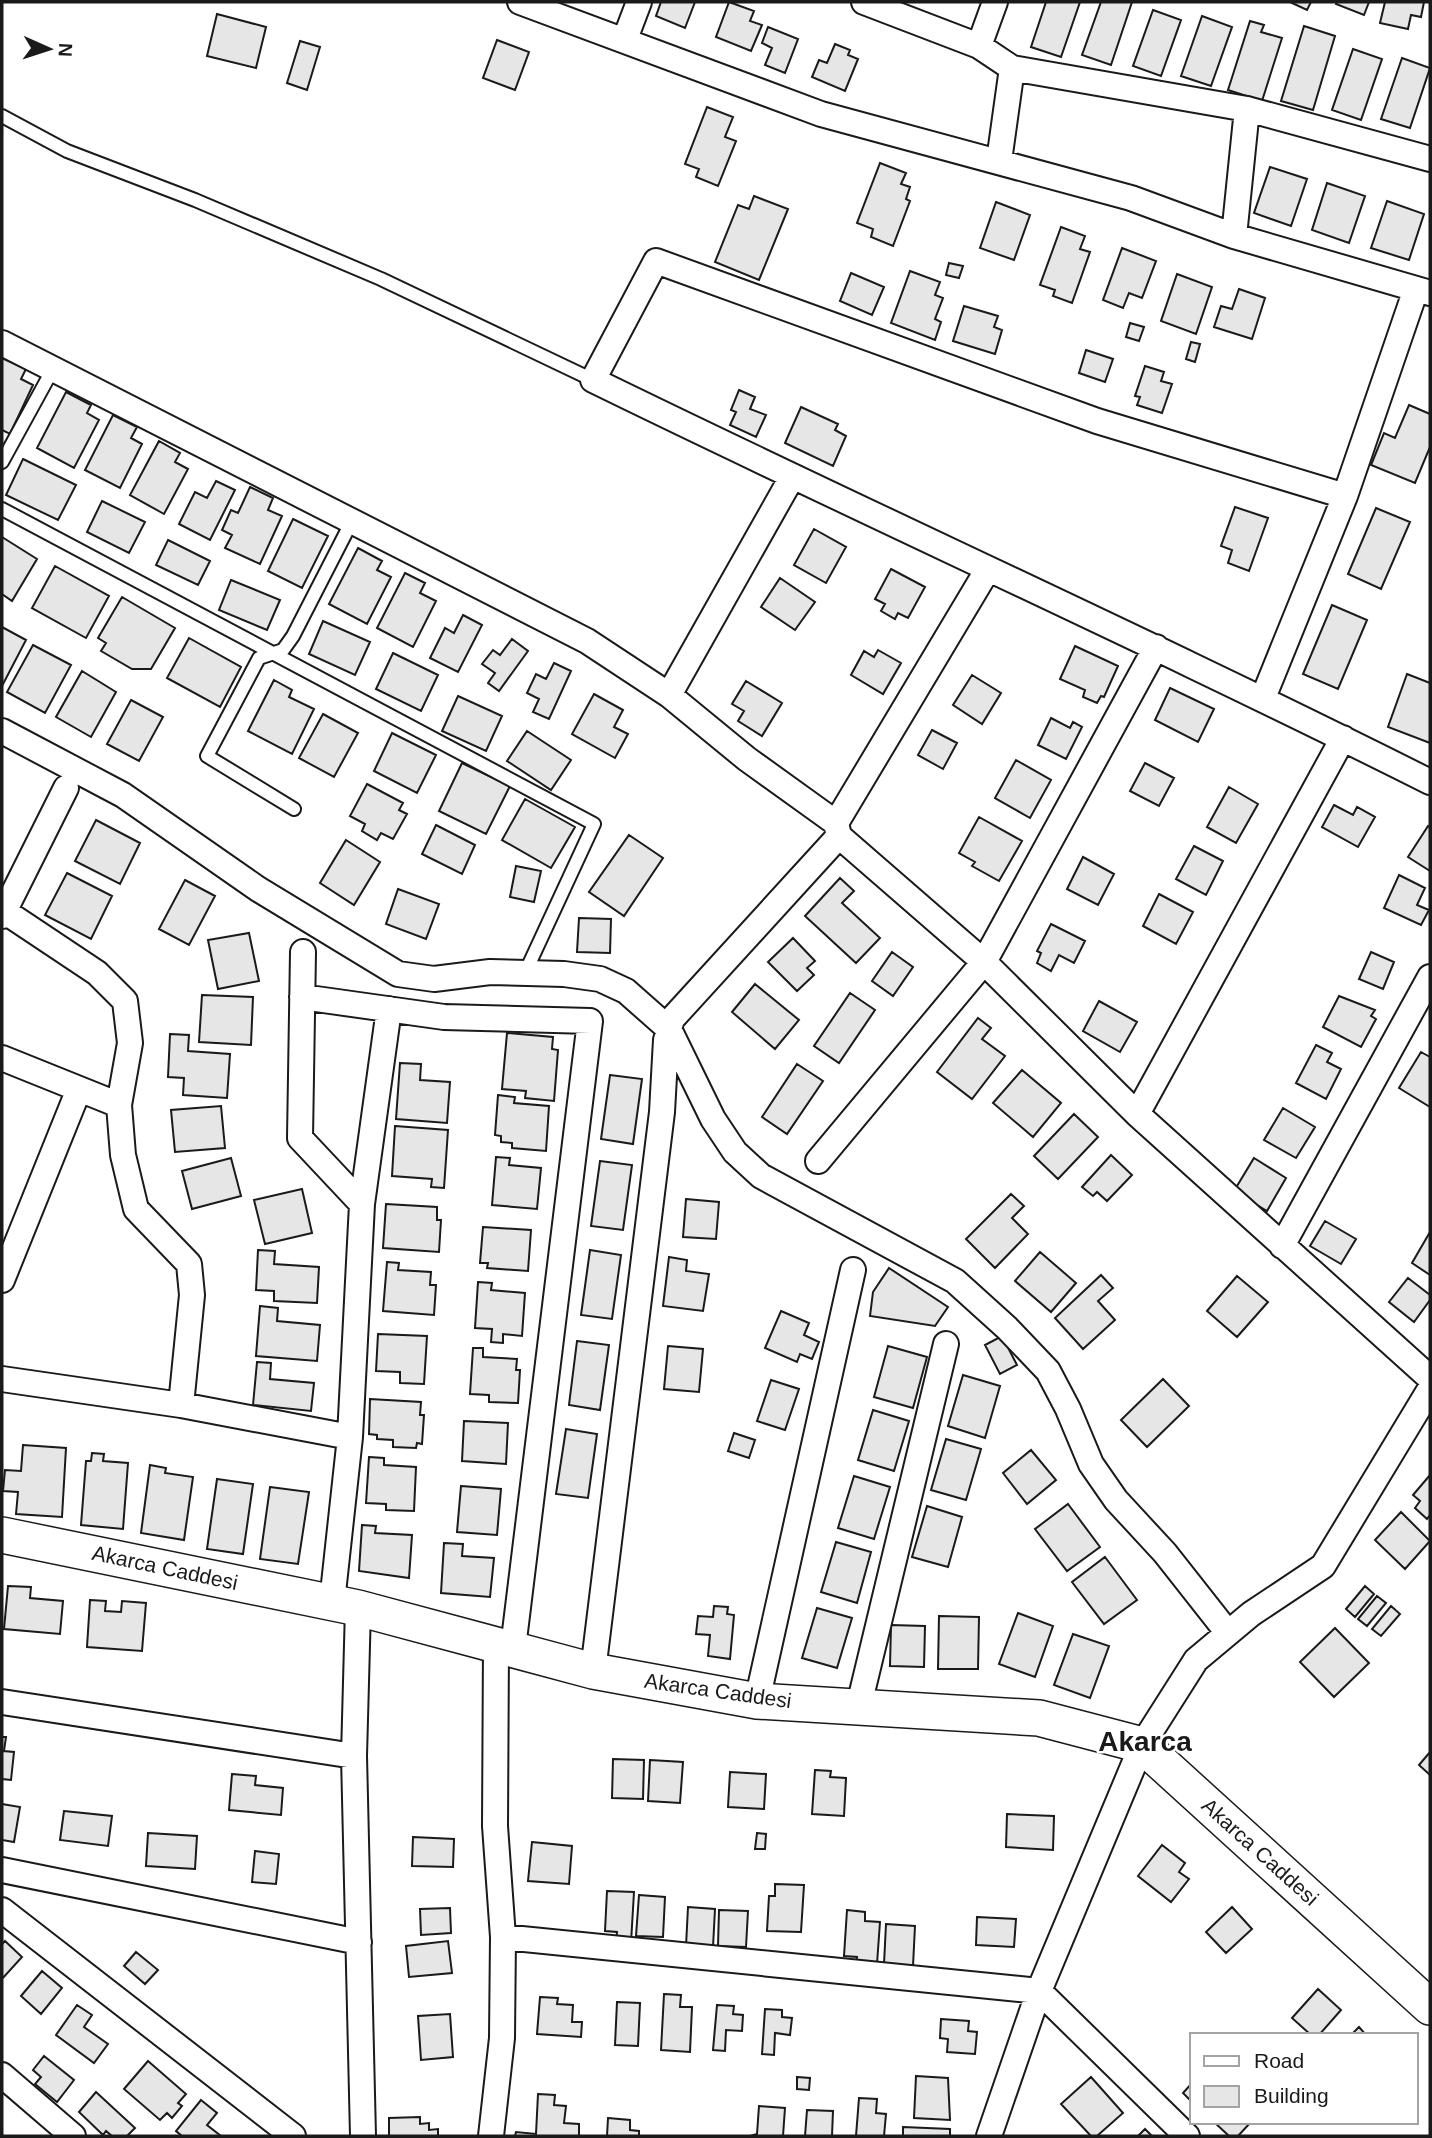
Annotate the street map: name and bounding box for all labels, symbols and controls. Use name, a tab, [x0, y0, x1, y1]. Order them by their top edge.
north arrow	[14, 14, 84, 84]
text: N	[55, 42, 76, 57]
street label: Akarca Caddesi	[90, 1541, 240, 1594]
street label: Akarca Caddesi	[643, 1669, 793, 1712]
district label: Akarca	[1098, 1726, 1192, 1757]
street label: Akarca Caddesi	[1198, 1793, 1323, 1910]
legend	[1190, 2033, 1418, 2124]
text: Road	[1254, 2049, 1304, 2072]
text: Building	[1254, 2084, 1329, 2107]

